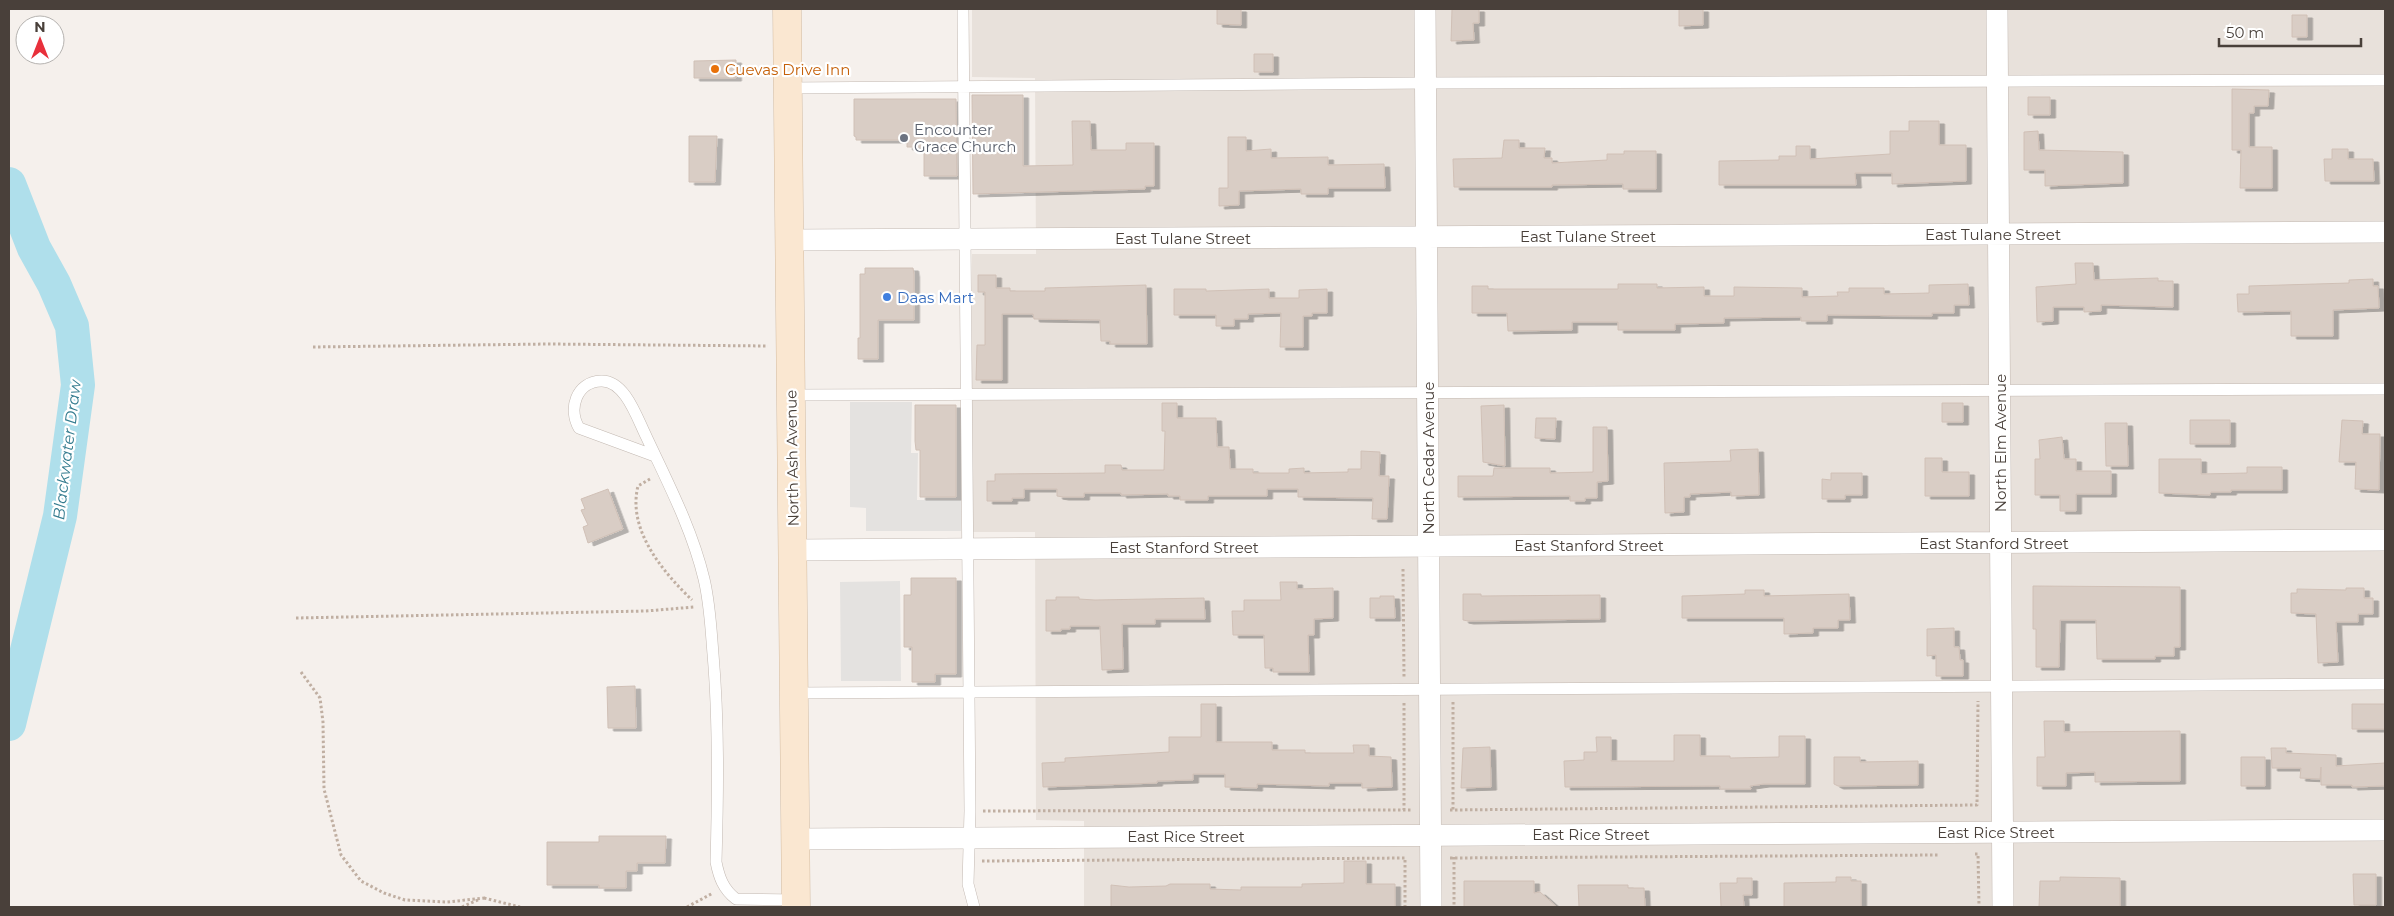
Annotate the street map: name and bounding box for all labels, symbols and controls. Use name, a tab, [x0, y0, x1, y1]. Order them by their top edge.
north arrow	[15, 15, 65, 65]
scale bar	[2219, 15, 2362, 47]
text: N	[34, 18, 46, 36]
text: 50 m	[2226, 23, 2264, 42]
place label: Cuevas Drive Inn	[725, 60, 850, 79]
marker: Cuevas Drive Inn	[709, 63, 721, 75]
place label: Encounter Grace Church	[914, 120, 1016, 156]
marker: Encounter Grace Church	[898, 132, 910, 144]
street label: East Tulane Street	[1925, 225, 2061, 244]
street label: East Tulane Street	[1520, 227, 1656, 246]
street label: East Tulane Street	[1115, 229, 1251, 248]
place label: Daas Mart	[897, 288, 974, 307]
marker: Daas Mart	[881, 291, 893, 303]
street label: North Elm Avenue	[1991, 374, 2010, 512]
water label: Blackwater Draw	[49, 378, 85, 521]
street label: North Cedar Avenue	[1419, 382, 1438, 534]
street label: North Ash Avenue	[781, 390, 803, 526]
street label: East Stanford Street	[1919, 534, 2069, 553]
street label: East Stanford Street	[1514, 536, 1664, 555]
street label: East Stanford Street	[1109, 538, 1259, 557]
street label: East Rice Street	[1937, 823, 2055, 842]
street label: East Rice Street	[1532, 825, 1650, 844]
street label: East Rice Street	[1127, 827, 1245, 846]

